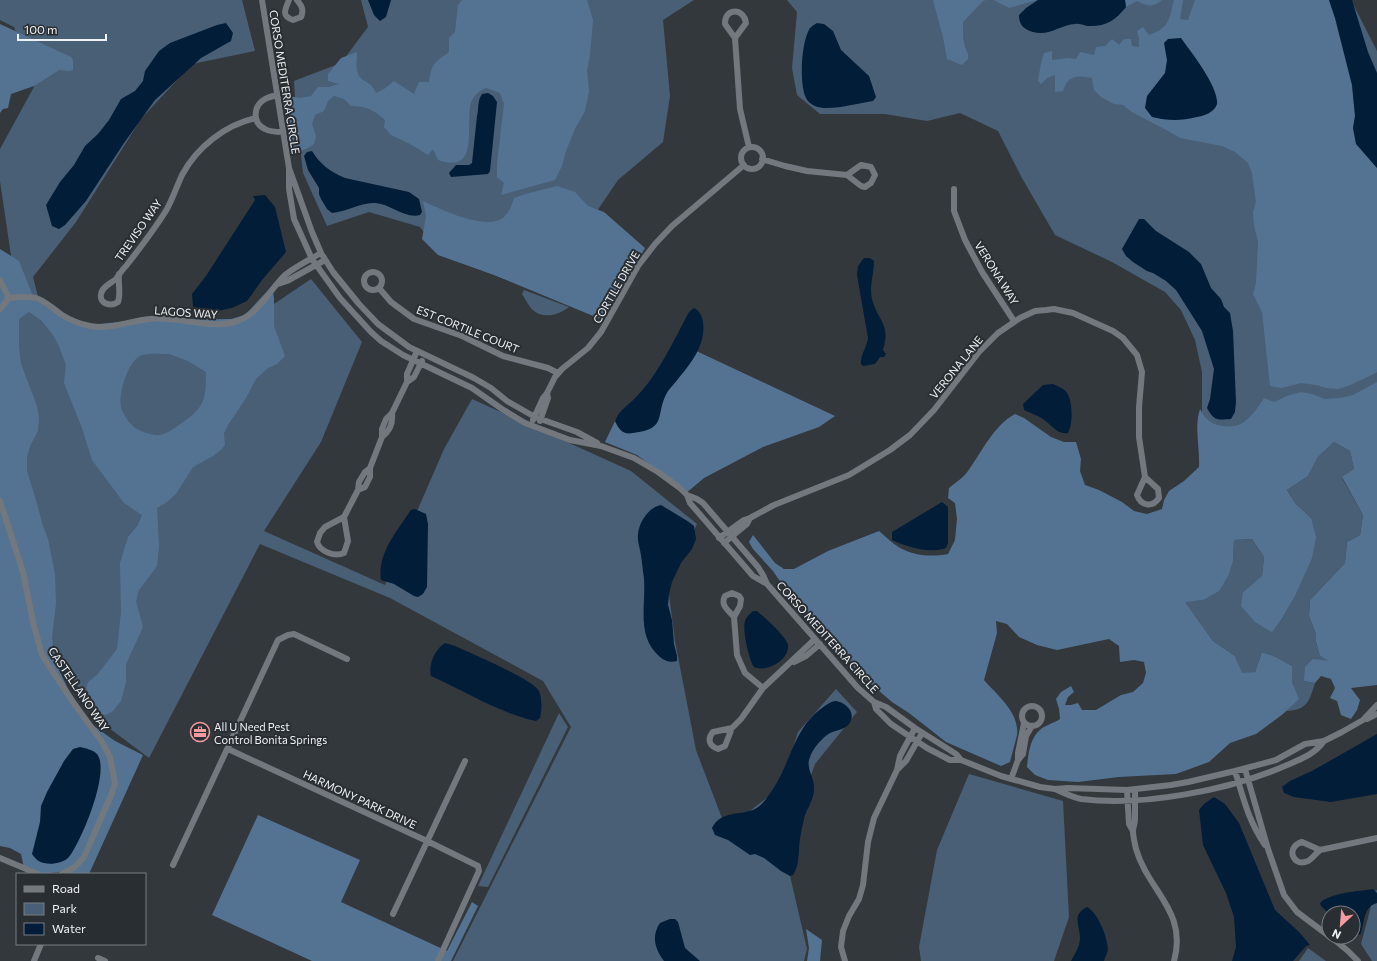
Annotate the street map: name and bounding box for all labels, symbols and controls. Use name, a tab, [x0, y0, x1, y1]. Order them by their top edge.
street label: CORSO MEDITERRA CIRCLE	[267, 9, 303, 155]
scale bar	[18, 16, 106, 42]
text: 100 m	[24, 22, 58, 36]
street label: TREVISO WAY	[112, 196, 164, 264]
street label: VERONA WAY	[972, 239, 1022, 307]
street label: CORTILE DRIVE	[590, 249, 642, 325]
street label: EST CORTILE COURT	[415, 302, 521, 356]
street label: LAGOS WAY	[154, 303, 218, 321]
street label: VERONA LANE	[927, 333, 985, 401]
street label: CORSO MEDITERRA CIRCLE	[774, 578, 882, 696]
street label: CASTELLANO WAY	[46, 644, 112, 734]
place label: All U Need Pest Control Bonita Springs	[214, 720, 327, 746]
office icon: All U Need Pest Control Bonita Springs	[189, 721, 211, 743]
street label: HARMONY PARK DRIVE	[301, 767, 419, 831]
legend	[16, 873, 146, 945]
text: Road	[52, 881, 80, 895]
text: Park	[52, 901, 78, 915]
north arrow	[1321, 905, 1361, 945]
text: Water	[52, 921, 86, 935]
text: N	[1330, 927, 1343, 942]

